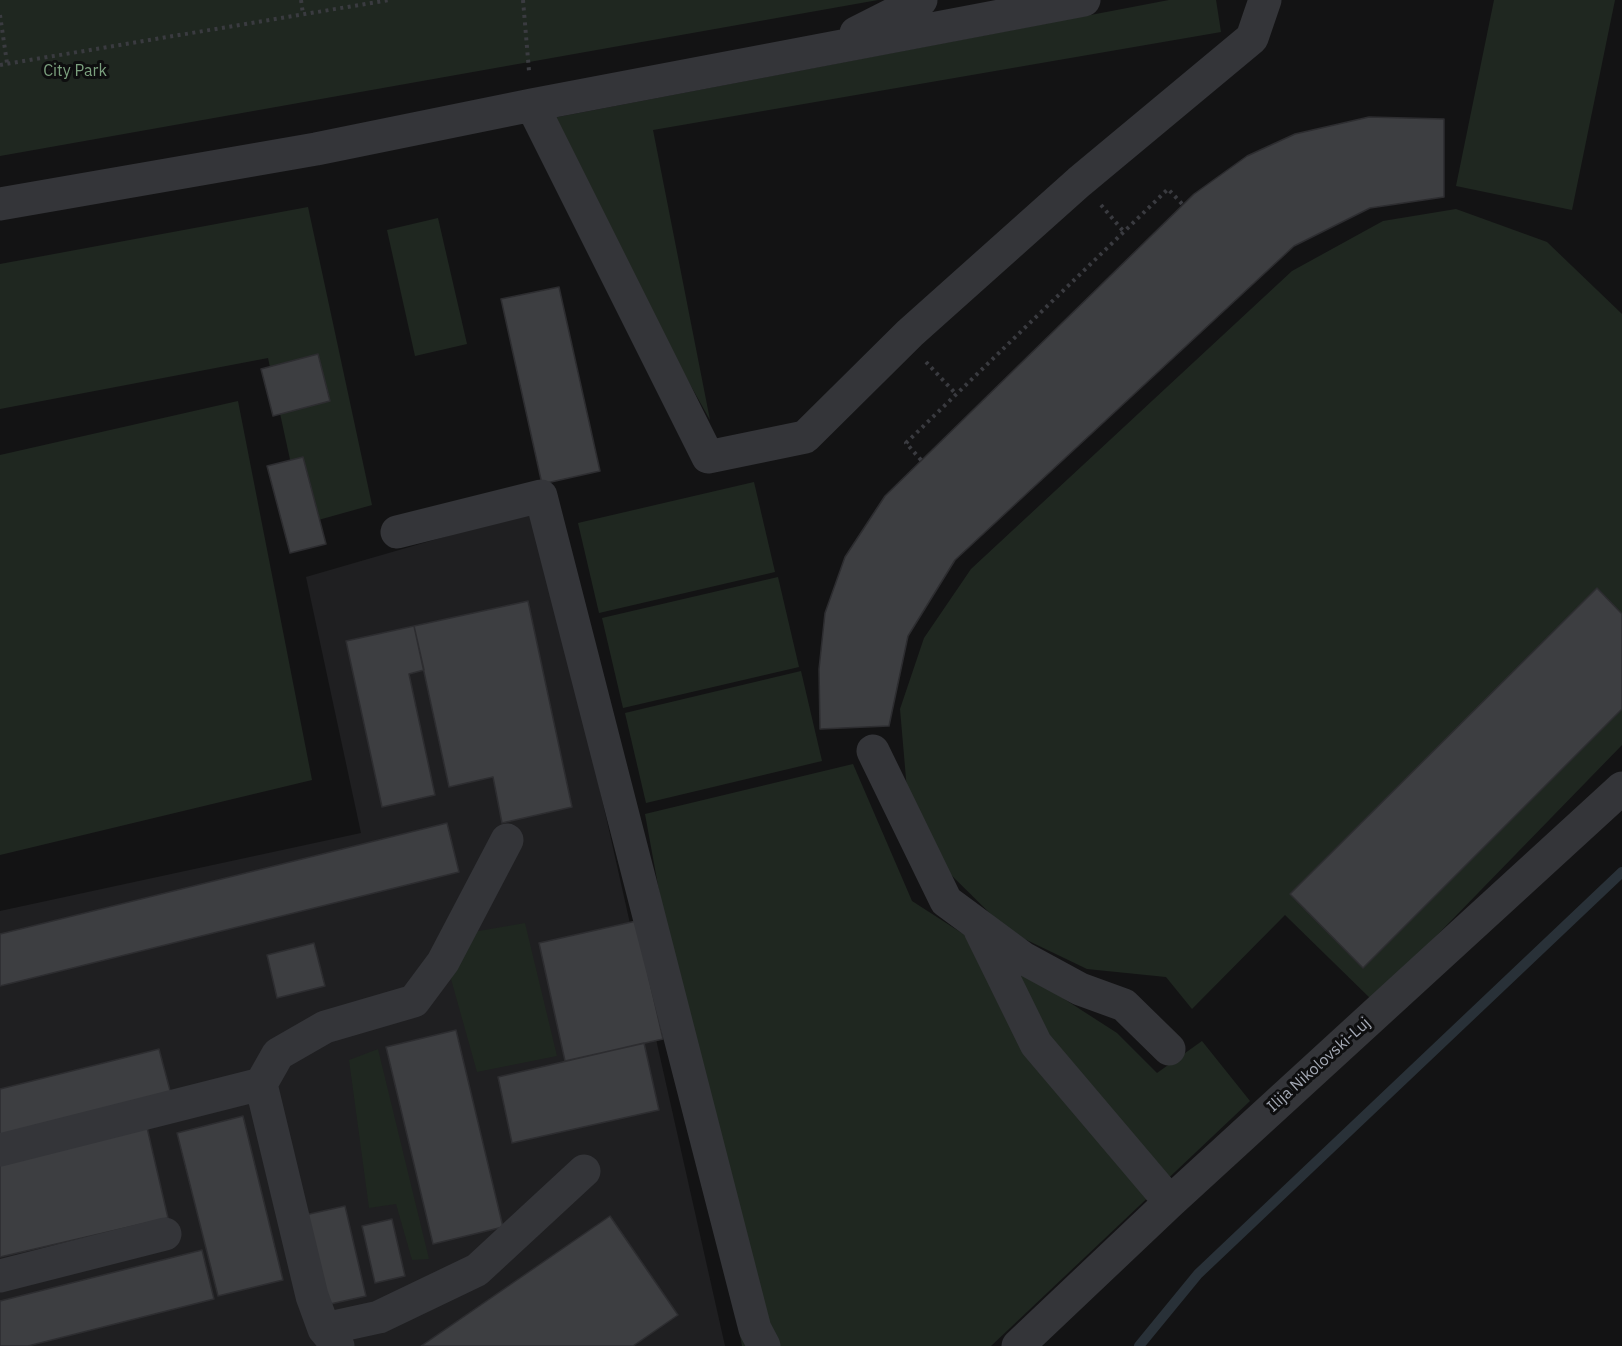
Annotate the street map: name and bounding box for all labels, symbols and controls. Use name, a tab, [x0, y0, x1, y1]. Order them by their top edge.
park label: City Park	[43, 61, 107, 81]
street label: Ilija Nikolovski-Luj	[1263, 1014, 1375, 1116]

